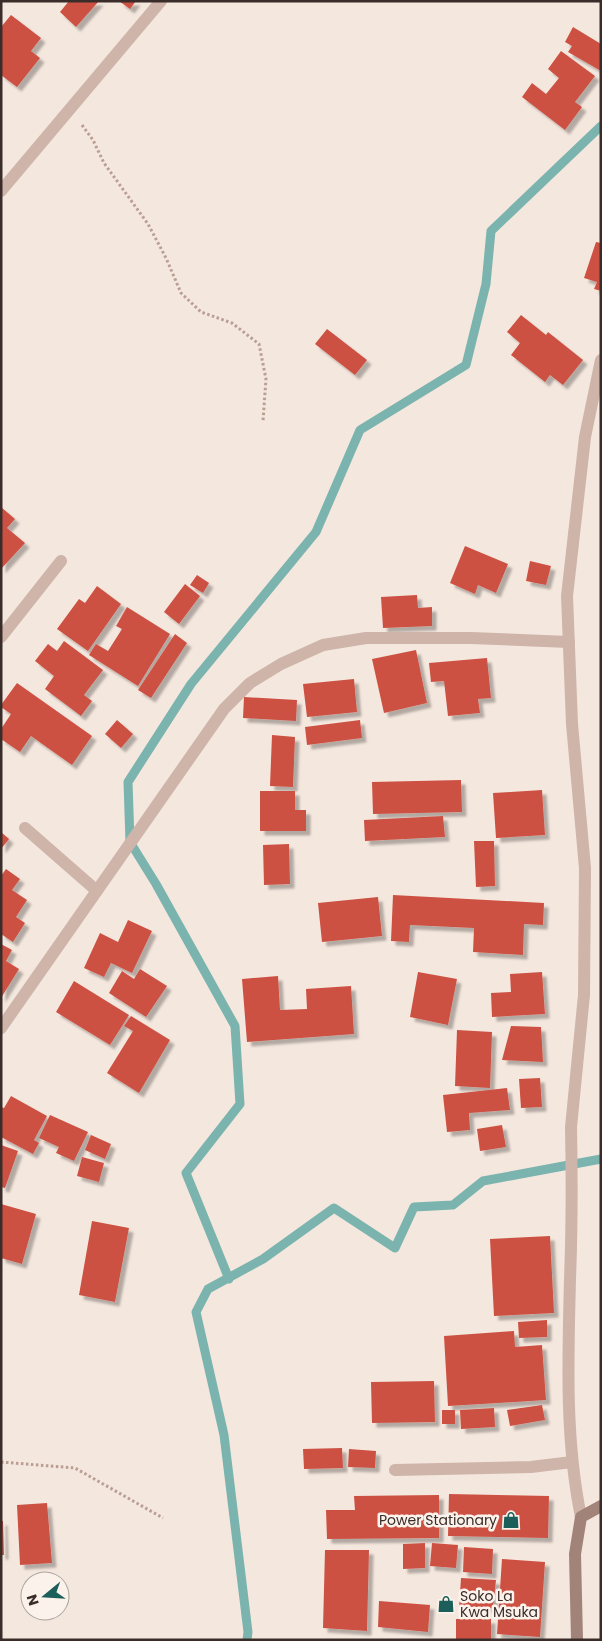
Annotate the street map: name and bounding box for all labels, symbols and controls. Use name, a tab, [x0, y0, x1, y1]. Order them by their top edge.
place label: Power Stationary	[379, 1510, 497, 1530]
shop icon: Power Stationary	[501, 1510, 521, 1530]
north arrow	[20, 1571, 70, 1621]
place label: Soko La Kwa Msuka	[460, 1586, 538, 1622]
text: N	[21, 1592, 44, 1608]
shop icon: Soko La Kwa Msuka	[436, 1594, 456, 1614]

